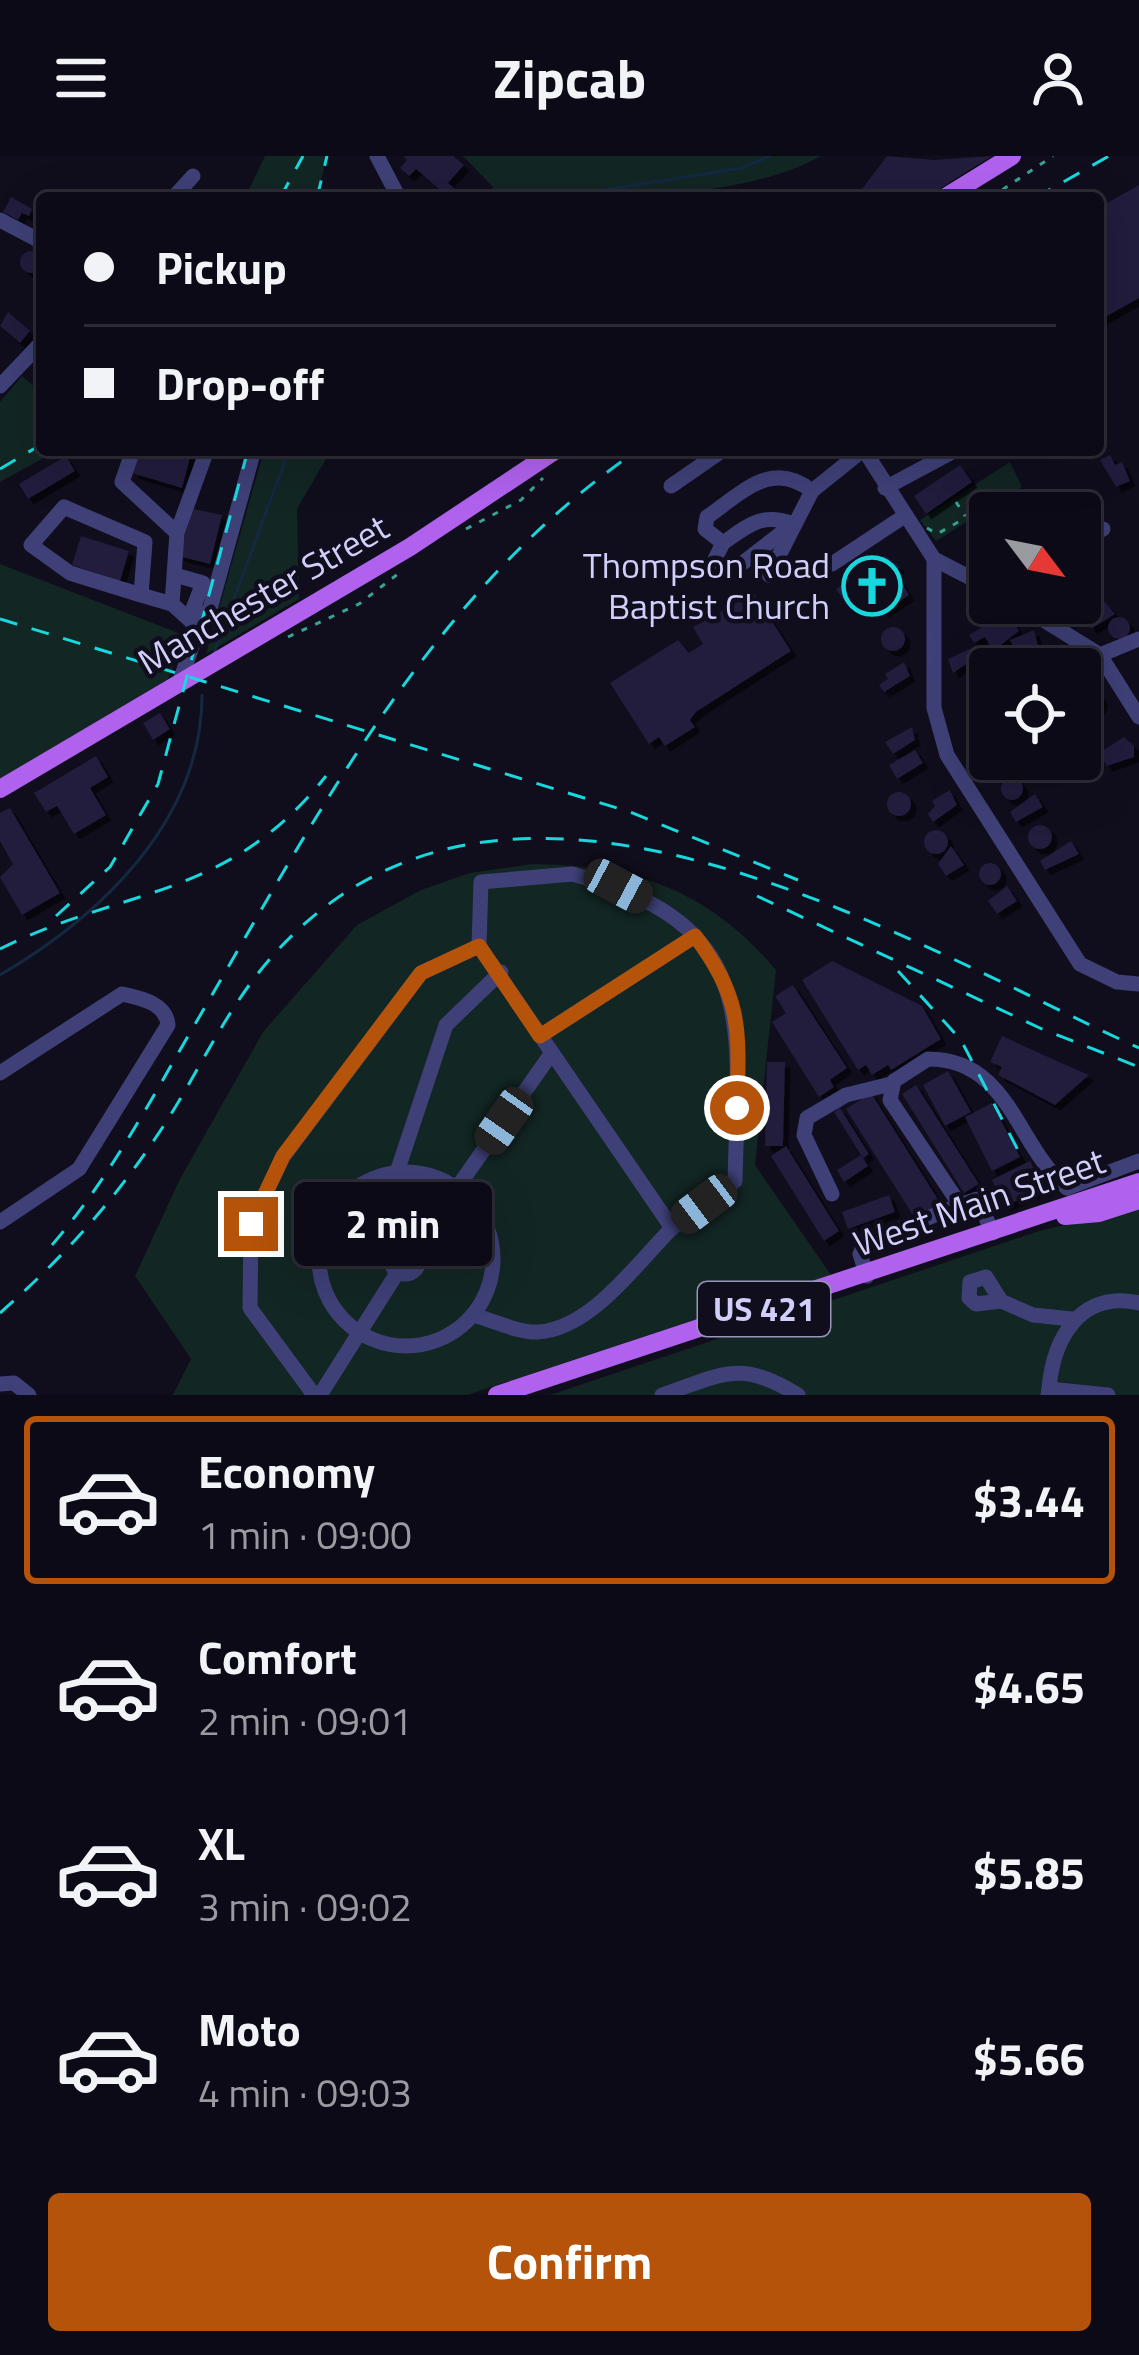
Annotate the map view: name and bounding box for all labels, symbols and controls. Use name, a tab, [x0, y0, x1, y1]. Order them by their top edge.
text: Zipcab	[493, 37, 646, 119]
icon: menu	[48, 45, 114, 111]
icon: person	[1025, 45, 1091, 111]
text: Pickup	[156, 233, 287, 301]
text: Drop-off	[156, 349, 324, 417]
north arrow	[969, 492, 1101, 624]
map controls	[969, 492, 1101, 780]
street label: Manchester Street	[127, 499, 399, 688]
place label: Thompson Road Baptist Church	[583, 537, 830, 633]
church icon: Thompson Road Baptist Church	[841, 555, 903, 617]
button: locate	[969, 648, 1101, 780]
car	[578, 853, 658, 919]
car	[469, 1081, 539, 1161]
route start	[710, 1081, 764, 1135]
street label: West Main Street	[846, 1133, 1112, 1270]
car	[664, 1168, 744, 1240]
callout: 2 min	[293, 1182, 491, 1266]
text: 2 min	[346, 1194, 440, 1253]
route end	[224, 1197, 278, 1251]
road number: US 421	[698, 1282, 830, 1336]
text: Economy	[198, 1437, 375, 1505]
icon: car	[54, 1446, 162, 1554]
text: $3.44	[973, 1466, 1085, 1534]
text: 1 min · 09:00	[198, 1505, 412, 1564]
text: Comfort	[198, 1623, 357, 1691]
icon: car	[54, 1632, 162, 1740]
text: $4.65	[973, 1652, 1085, 1720]
text: 2 min · 09:01	[198, 1691, 412, 1750]
text: XL	[198, 1809, 245, 1877]
icon: car	[54, 1818, 162, 1926]
text: $5.85	[973, 1838, 1085, 1906]
text: 3 min · 09:02	[198, 1877, 412, 1936]
text: Moto	[198, 1995, 301, 2063]
icon: car	[54, 2004, 162, 2112]
text: $5.66	[973, 2024, 1085, 2092]
text: 4 min · 09:03	[198, 2063, 412, 2122]
button: Confirm	[48, 2193, 1091, 2331]

